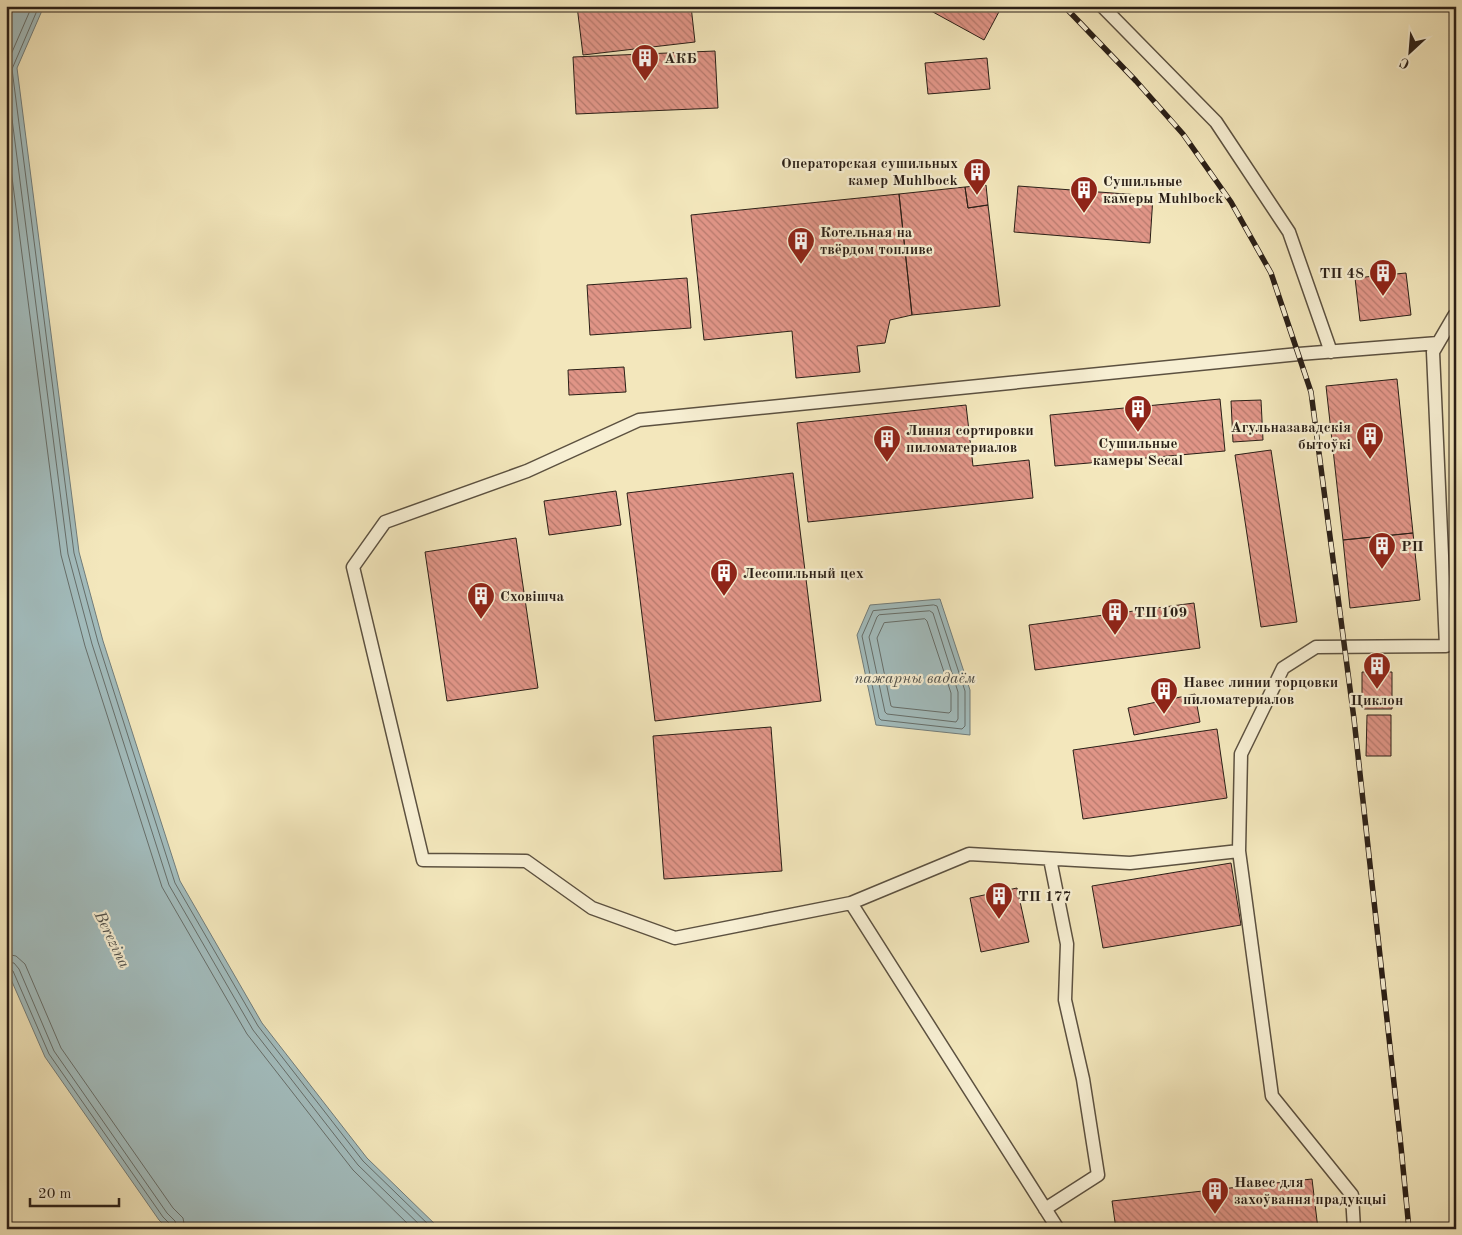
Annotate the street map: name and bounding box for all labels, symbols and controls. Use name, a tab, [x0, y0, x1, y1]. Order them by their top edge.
north arrow	[1384, 28, 1434, 78]
building icon: АКБ	[630, 43, 660, 82]
place label: АКБ	[664, 52, 697, 67]
text: С	[1398, 54, 1412, 71]
place label: Операторская сушильных камер Muhlbock	[781, 157, 959, 189]
building icon: Операторская сушильных камер Muhlbock	[962, 157, 992, 196]
building icon: Cушильные камеры Muhlbock	[1069, 175, 1099, 214]
place label: Cушильные камеры Muhlbock	[1103, 175, 1224, 207]
building icon: Котельная на твёрдом топливе	[786, 226, 816, 265]
place label: Котельная на твёрдом топливе	[820, 226, 933, 258]
building icon: ТП 48	[1368, 258, 1398, 297]
place label: ТП 48	[1319, 267, 1364, 282]
building icon: Сушильные камеры Secal	[1123, 394, 1153, 433]
place label: Агульназавадскія бытоўкі	[1230, 421, 1351, 453]
building icon: Агульназавадскія бытоўкі	[1355, 421, 1385, 460]
building icon: Линия сортировки пиломатериалов	[872, 424, 902, 463]
place label: Линия сортировки пиломатериалов	[906, 424, 1034, 456]
place label: Сушильные камеры Secal	[1093, 437, 1184, 469]
building icon: РП	[1367, 531, 1397, 570]
place label: РП	[1401, 540, 1424, 555]
building icon: Лесопильный цех	[709, 558, 739, 597]
place label: Лесопильный цех	[743, 567, 864, 582]
building icon: Сховішча	[466, 581, 496, 620]
place label: Сховішча	[500, 590, 565, 605]
building icon: ТП 109	[1100, 597, 1130, 636]
place label: ТП 109	[1134, 606, 1187, 621]
building icon: Циклон	[1362, 651, 1392, 690]
water label: пажарны вадаём	[854, 671, 976, 687]
building icon: Навес линии торцовки пиломатериалов	[1149, 676, 1179, 715]
place label: Навес линии торцовки пиломатериалов	[1183, 676, 1338, 708]
place label: Циклон	[1351, 694, 1403, 709]
building icon: ТП 177	[984, 881, 1014, 920]
place label: ТП 177	[1018, 890, 1071, 905]
water label: Berezina	[90, 908, 132, 971]
scale bar	[30, 1175, 119, 1207]
building icon: Навес для захоўвання прадукцыі	[1200, 1176, 1230, 1215]
place label: Навес для захоўвання прадукцыі	[1234, 1176, 1386, 1208]
text: 20 m	[38, 1187, 72, 1202]

